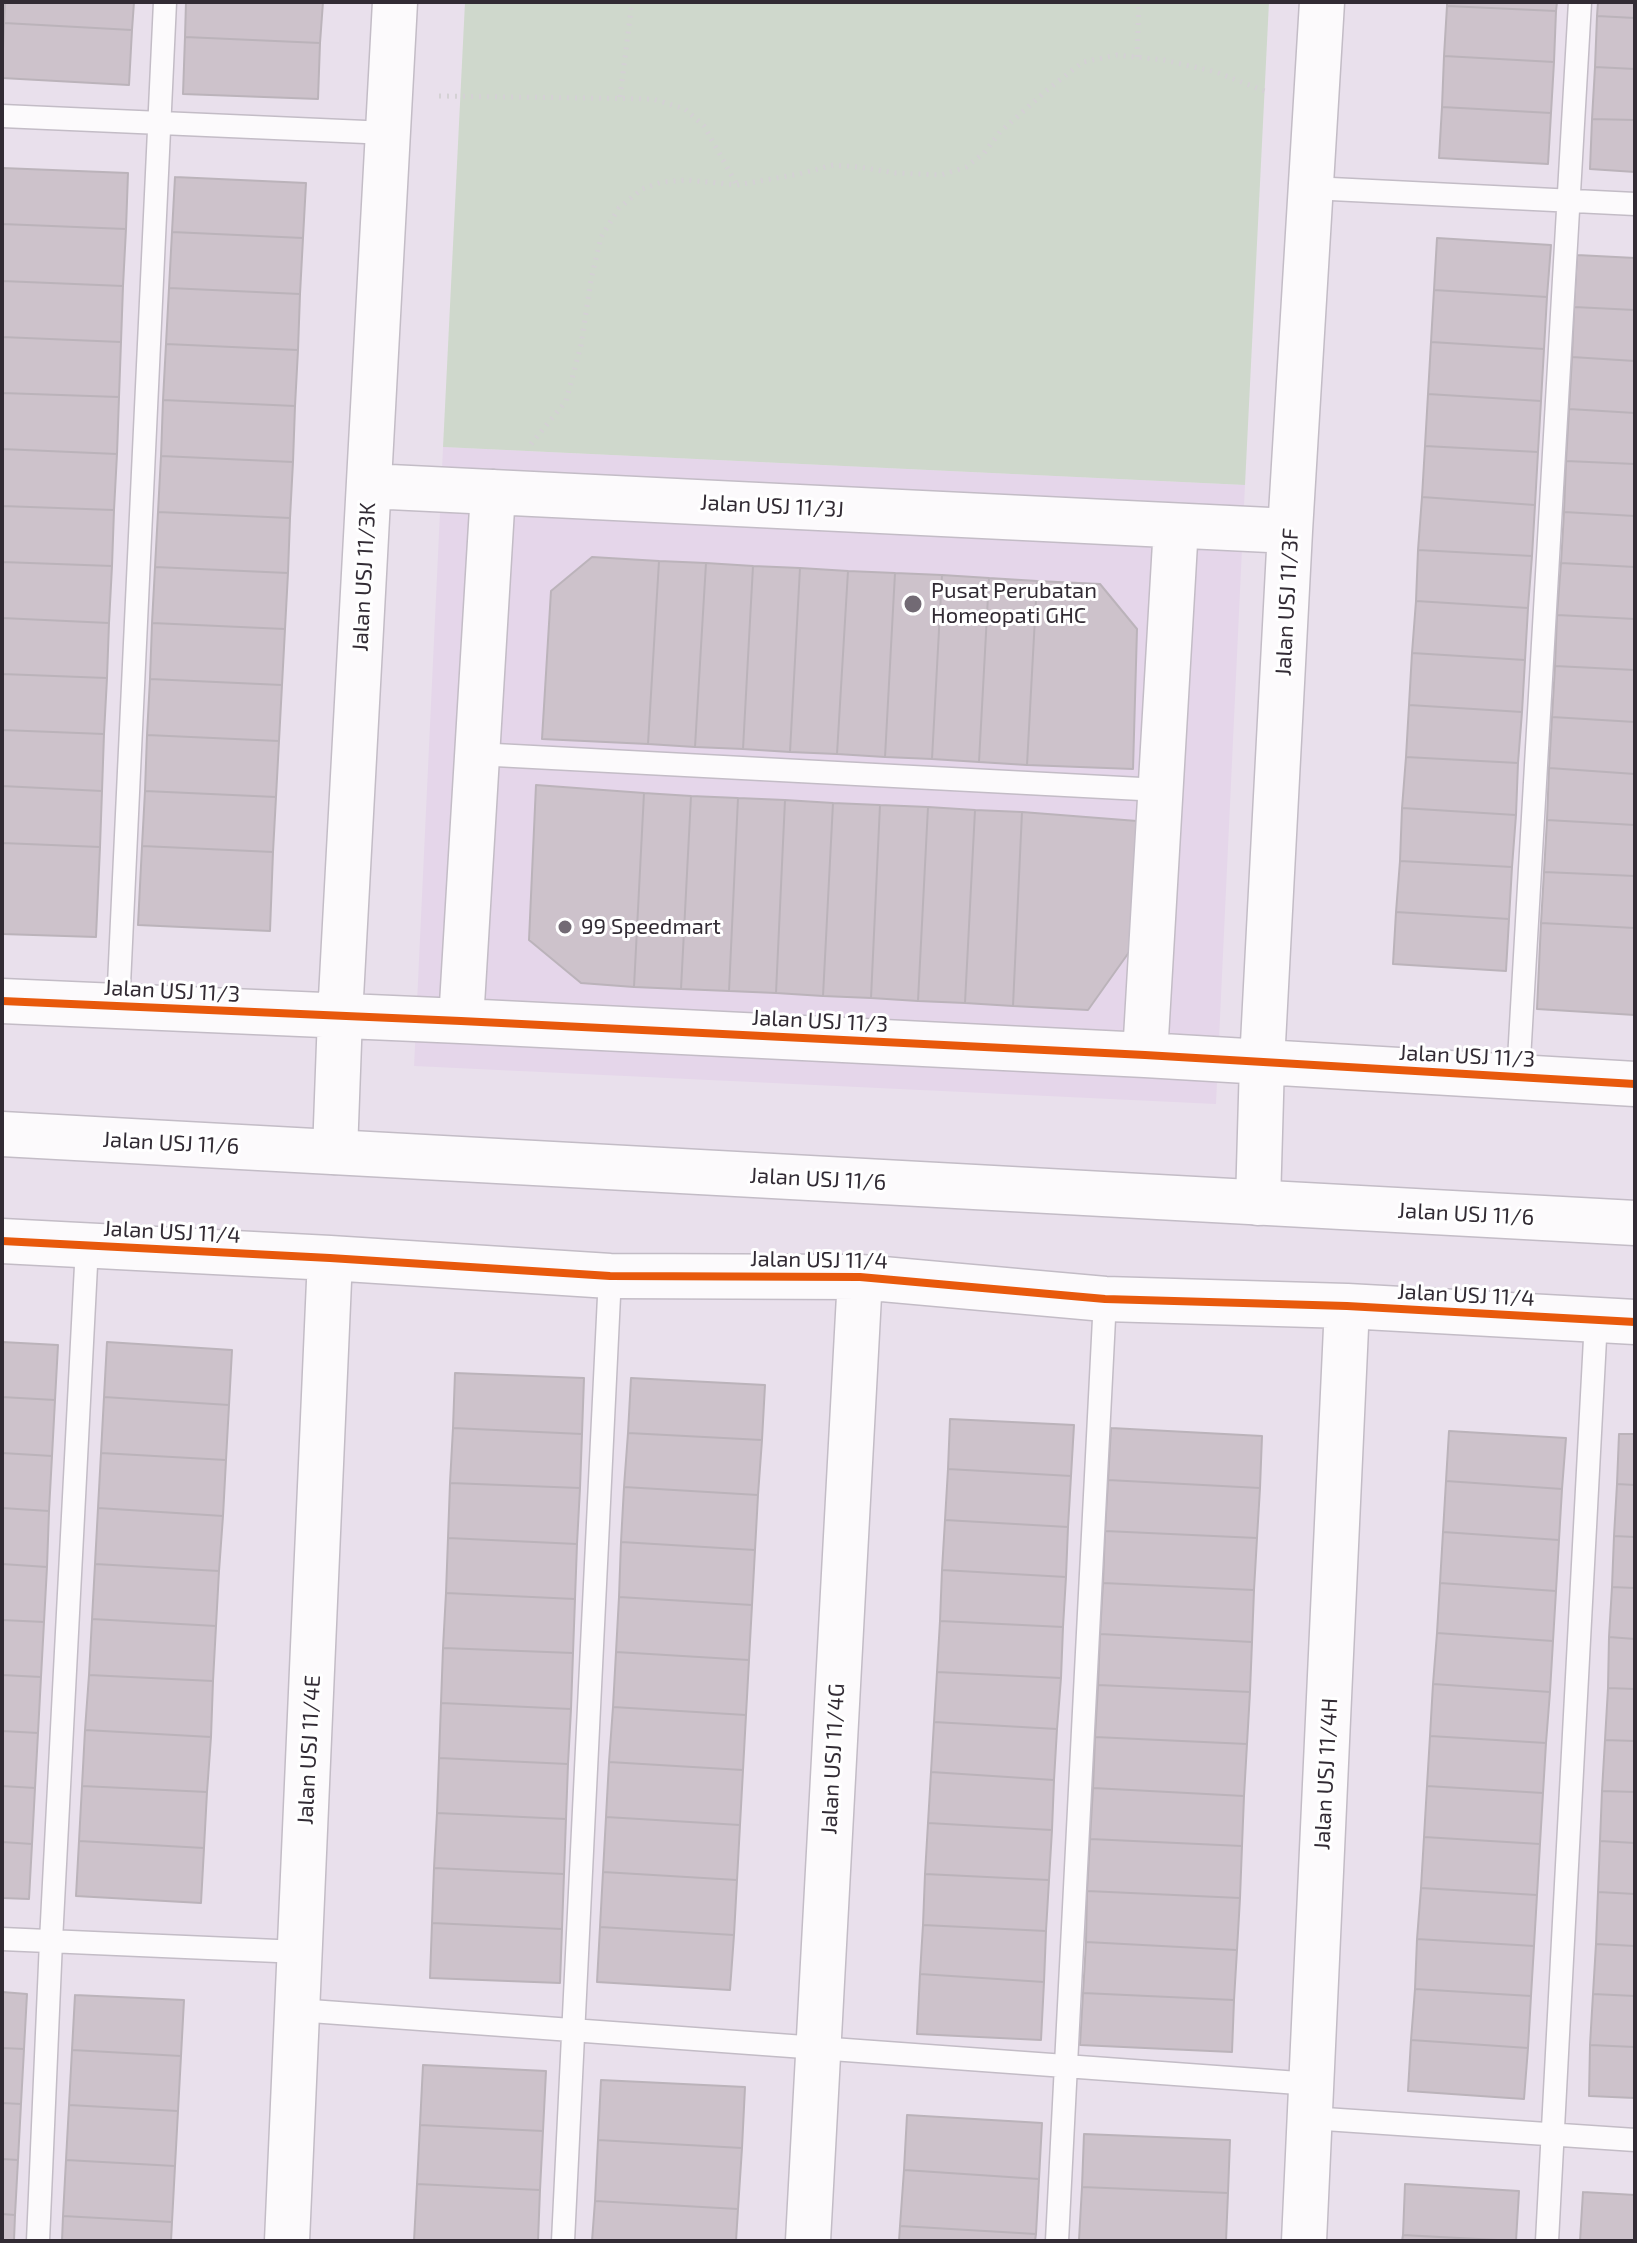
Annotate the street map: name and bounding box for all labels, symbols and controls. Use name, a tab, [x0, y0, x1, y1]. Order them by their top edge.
street label: Jalan USJ 11/3J	[699, 489, 845, 523]
street label: Jalan USJ 11/3K	[347, 502, 381, 652]
street label: Jalan USJ 11/3F	[1270, 527, 1304, 677]
place label: Pusat Perubatan Homeopati GHC	[931, 578, 1097, 630]
marker: Pusat Perubatan Homeopati GHC	[902, 593, 924, 615]
place label: 99 Speedmart	[581, 914, 721, 940]
marker: 99 Speedmart	[556, 918, 574, 936]
street label: Jalan USJ 11/3	[103, 974, 241, 1008]
street label: Jalan USJ 11/3	[751, 1004, 889, 1038]
street label: Jalan USJ 11/3	[1398, 1039, 1536, 1073]
street label: Jalan USJ 11/6	[102, 1126, 240, 1160]
street label: Jalan USJ 11/6	[749, 1162, 887, 1196]
street label: Jalan USJ 11/6	[1397, 1197, 1535, 1231]
street label: Jalan USJ 11/4	[103, 1215, 241, 1249]
street label: Jalan USJ 11/4	[750, 1246, 888, 1274]
street label: Jalan USJ 11/4	[1397, 1278, 1535, 1312]
street label: Jalan USJ 11/4E	[292, 1674, 326, 1826]
street label: Jalan USJ 11/4G	[816, 1683, 850, 1835]
street label: Jalan USJ 11/4H	[1309, 1697, 1343, 1851]

